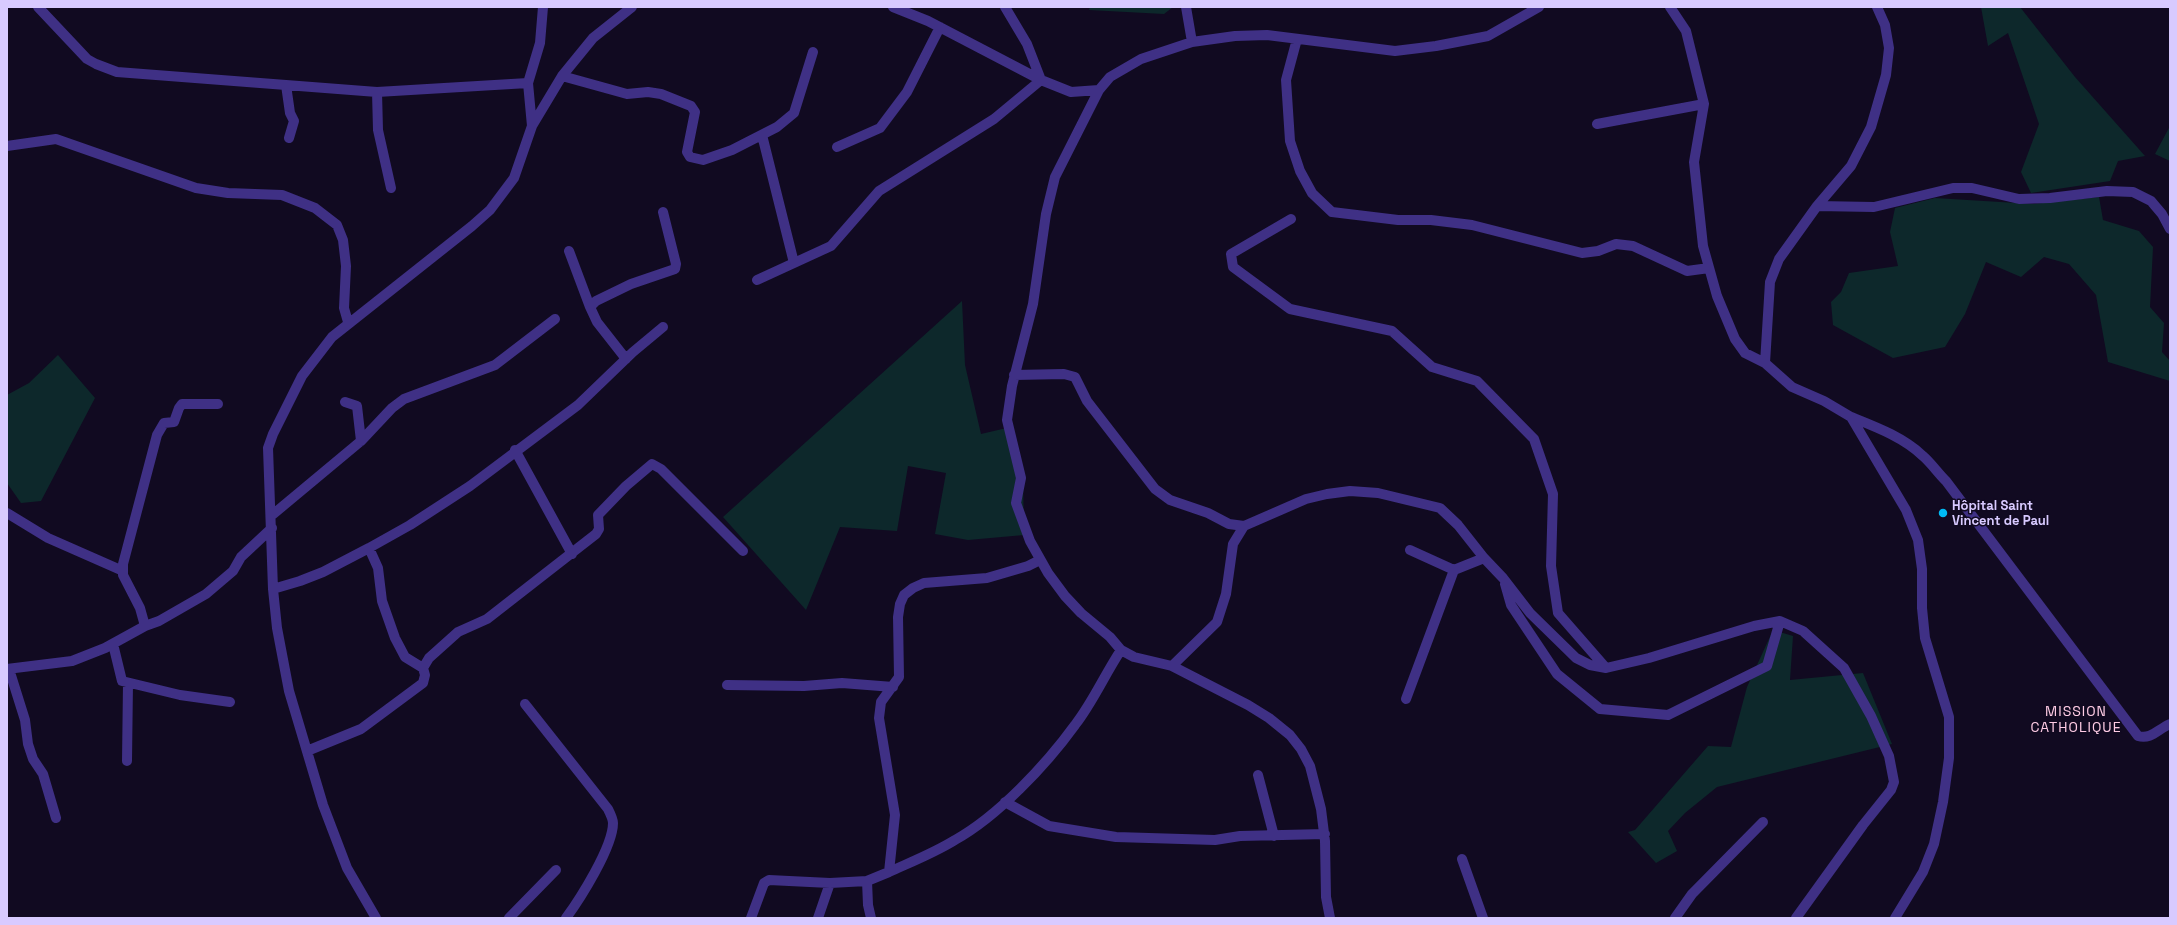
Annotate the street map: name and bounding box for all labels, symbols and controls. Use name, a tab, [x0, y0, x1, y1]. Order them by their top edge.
place label: Hôpital Saint Vincent de Paul	[1952, 498, 2049, 529]
marker: Hôpital Saint Vincent de Paul	[1937, 507, 1949, 519]
district label: MISSION CATHOLIQUE	[2030, 704, 2122, 736]

